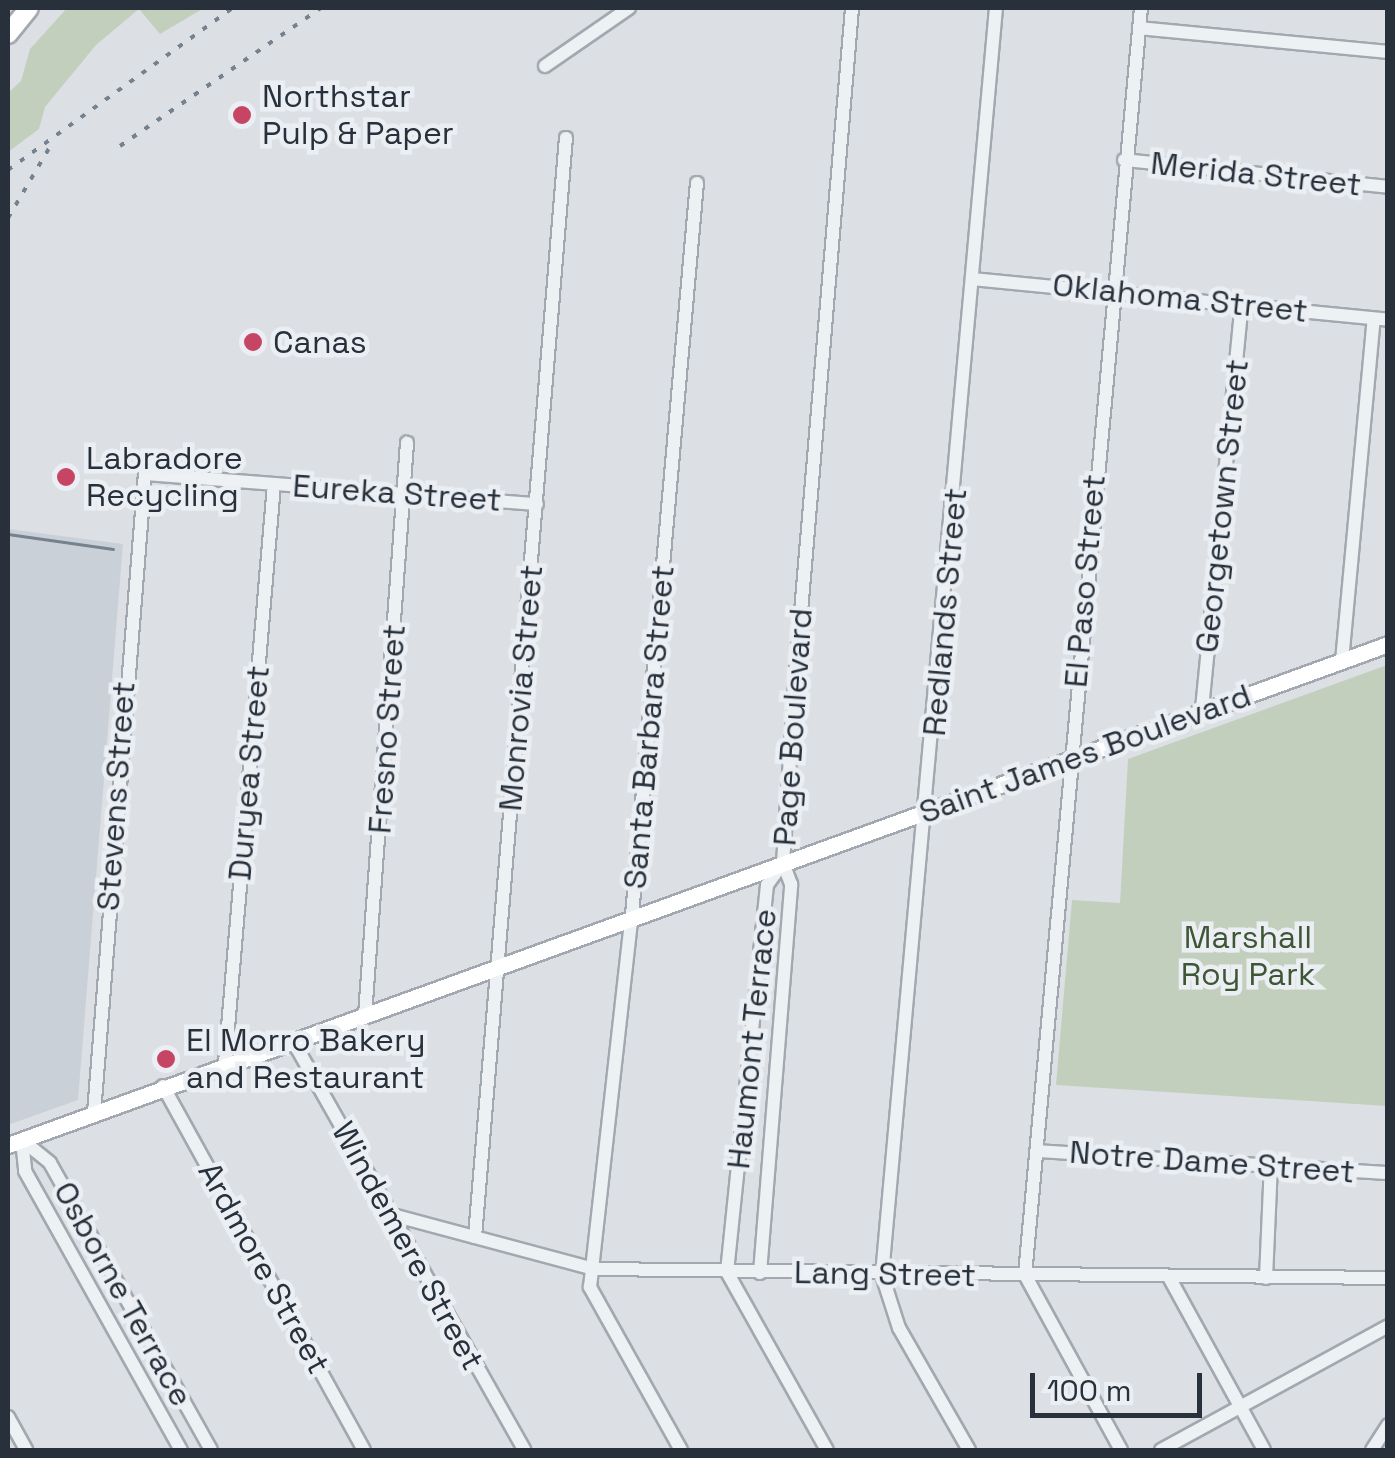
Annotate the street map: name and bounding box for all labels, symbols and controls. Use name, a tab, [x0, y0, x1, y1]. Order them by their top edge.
place label: Northstar Pulp & Paper	[262, 78, 454, 153]
marker: Northstar Pulp & Paper	[231, 104, 253, 126]
street label: Merida Street	[1149, 144, 1363, 204]
street label: Oklahoma Street	[1051, 266, 1309, 330]
place label: Canas	[273, 323, 367, 361]
marker: Canas	[242, 331, 264, 353]
street label: Georgetown Street	[1187, 357, 1257, 655]
place label: Labradore Recycling	[86, 440, 243, 515]
marker: Labradore Recycling	[55, 466, 77, 488]
street label: Eureka Street	[291, 467, 503, 519]
street label: El Paso Street	[1057, 473, 1113, 689]
street label: Redlands Street	[915, 486, 975, 738]
street label: Monrovia Street	[491, 563, 551, 813]
street label: Santa Barbara Street	[616, 563, 682, 891]
street label: Page Boulevard	[766, 607, 820, 847]
street label: Fresno Street	[361, 623, 413, 835]
street label: Duryea Street	[220, 664, 278, 882]
street label: Saint James Boulevard	[914, 676, 1256, 832]
street label: Stevens Street	[89, 680, 143, 912]
street label: Haumont Terrace	[719, 907, 785, 1171]
park label: Marshall Roy Park	[1181, 919, 1315, 994]
place label: El Morro Bakery and Restaurant	[186, 1022, 426, 1097]
marker: El Morro Bakery and Restaurant	[155, 1048, 177, 1070]
street label: Windemere Street	[324, 1115, 492, 1377]
street label: Notre Dame Street	[1068, 1133, 1356, 1191]
street label: Ardmore Street	[190, 1155, 338, 1381]
street label: Osborne Terrace	[45, 1175, 201, 1413]
street label: Lang Street	[794, 1253, 976, 1295]
scale bar	[1035, 1353, 1208, 1415]
text: 100 m	[1047, 1371, 1132, 1410]

